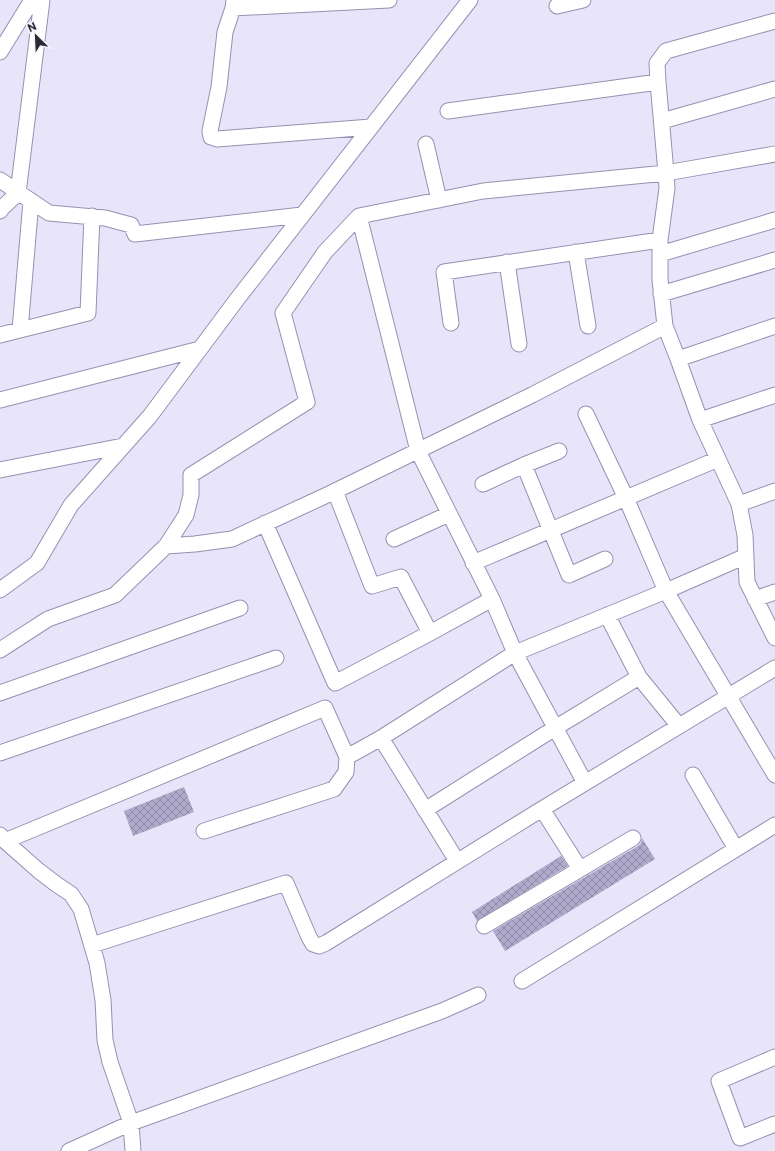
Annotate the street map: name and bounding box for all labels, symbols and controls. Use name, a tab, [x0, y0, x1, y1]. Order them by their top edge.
north arrow	[16, 16, 56, 56]
text: N	[25, 19, 38, 34]

